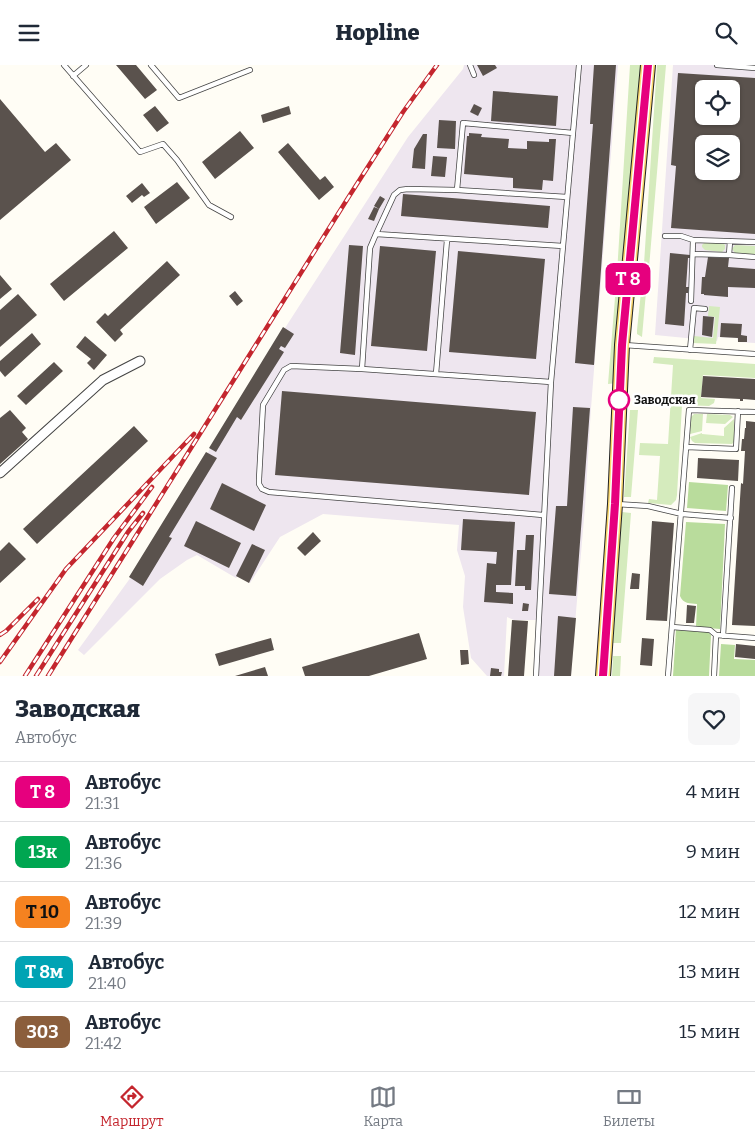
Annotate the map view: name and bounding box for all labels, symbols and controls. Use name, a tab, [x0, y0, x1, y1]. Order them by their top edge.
icon: menu	[15, 19, 43, 47]
text: Hopline	[335, 19, 420, 46]
icon: search	[712, 19, 740, 47]
map controls	[695, 80, 740, 180]
button: locate	[695, 80, 740, 125]
button: layers	[695, 135, 740, 180]
line badge: Т 8	[599, 263, 657, 295]
text: Т 8	[615, 268, 641, 290]
marker: Заводская	[608, 389, 630, 411]
place label: Заводская	[634, 393, 696, 407]
button: heart	[688, 693, 740, 745]
text: Заводская	[15, 695, 140, 723]
text: Автобус	[15, 728, 77, 747]
text: Автобус	[85, 771, 161, 794]
text: 4 мин	[686, 780, 740, 803]
text: Т 8	[30, 781, 55, 803]
text: 21:31	[85, 794, 119, 813]
text: Автобус	[85, 831, 161, 854]
text: 9 мин	[686, 840, 740, 863]
text: 13к	[28, 841, 57, 863]
text: 21:36	[85, 854, 122, 873]
text: Автобус	[85, 891, 161, 914]
text: 12 мин	[679, 900, 740, 923]
text: Т 10	[26, 901, 59, 923]
text: 21:39	[85, 914, 122, 933]
text: Автобус	[88, 951, 164, 974]
text: 13 мин	[678, 960, 740, 983]
text: Т 8м	[25, 961, 63, 983]
text: 21:40	[88, 974, 127, 993]
text: Автобус	[85, 1011, 161, 1034]
text: 15 мин	[679, 1020, 740, 1043]
text: 303	[26, 1021, 59, 1043]
text: 21:42	[85, 1034, 122, 1053]
tab: Маршрут	[100, 1083, 163, 1130]
tab: Карта	[364, 1083, 403, 1130]
tab: Билеты	[603, 1083, 655, 1130]

